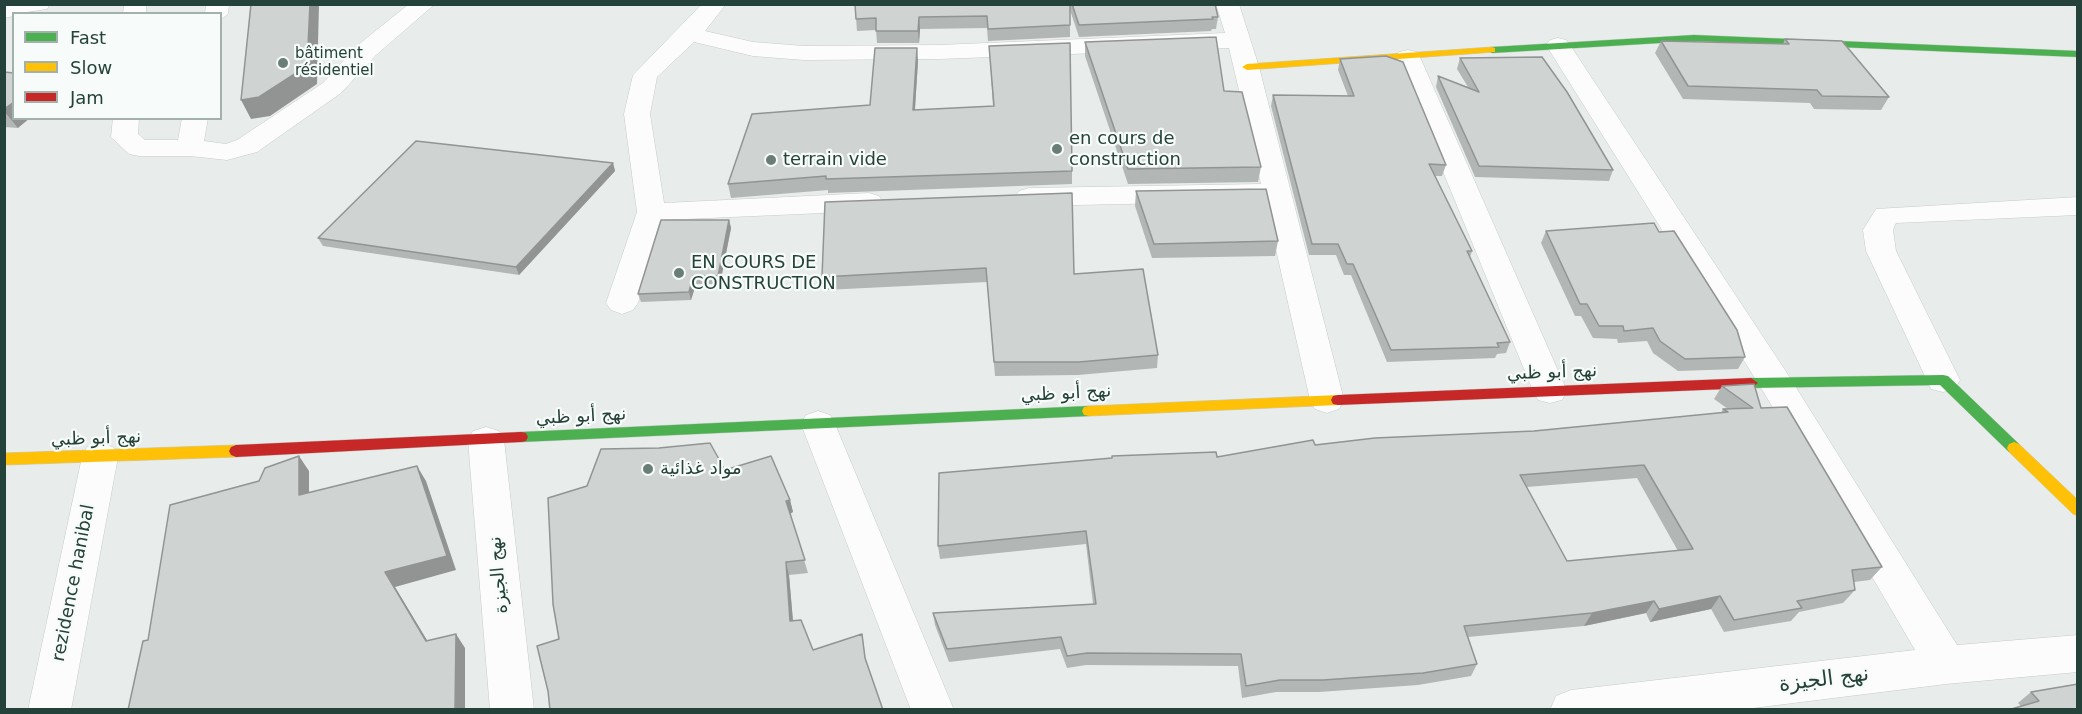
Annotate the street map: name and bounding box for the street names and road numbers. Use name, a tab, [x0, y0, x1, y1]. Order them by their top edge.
street label: نهج أبو ظبي	[1506, 361, 1598, 385]
street label: نهج أبو ظبي	[1020, 381, 1112, 407]
street label: نهج أبو ظبي	[535, 404, 627, 430]
street label: نهج أبو ظبي	[50, 427, 142, 451]
street label: rezidence hanibal	[48, 503, 100, 663]
street label: نهج الجيزة	[485, 535, 513, 615]
street label: نهج الجيزة	[1778, 662, 1870, 698]

